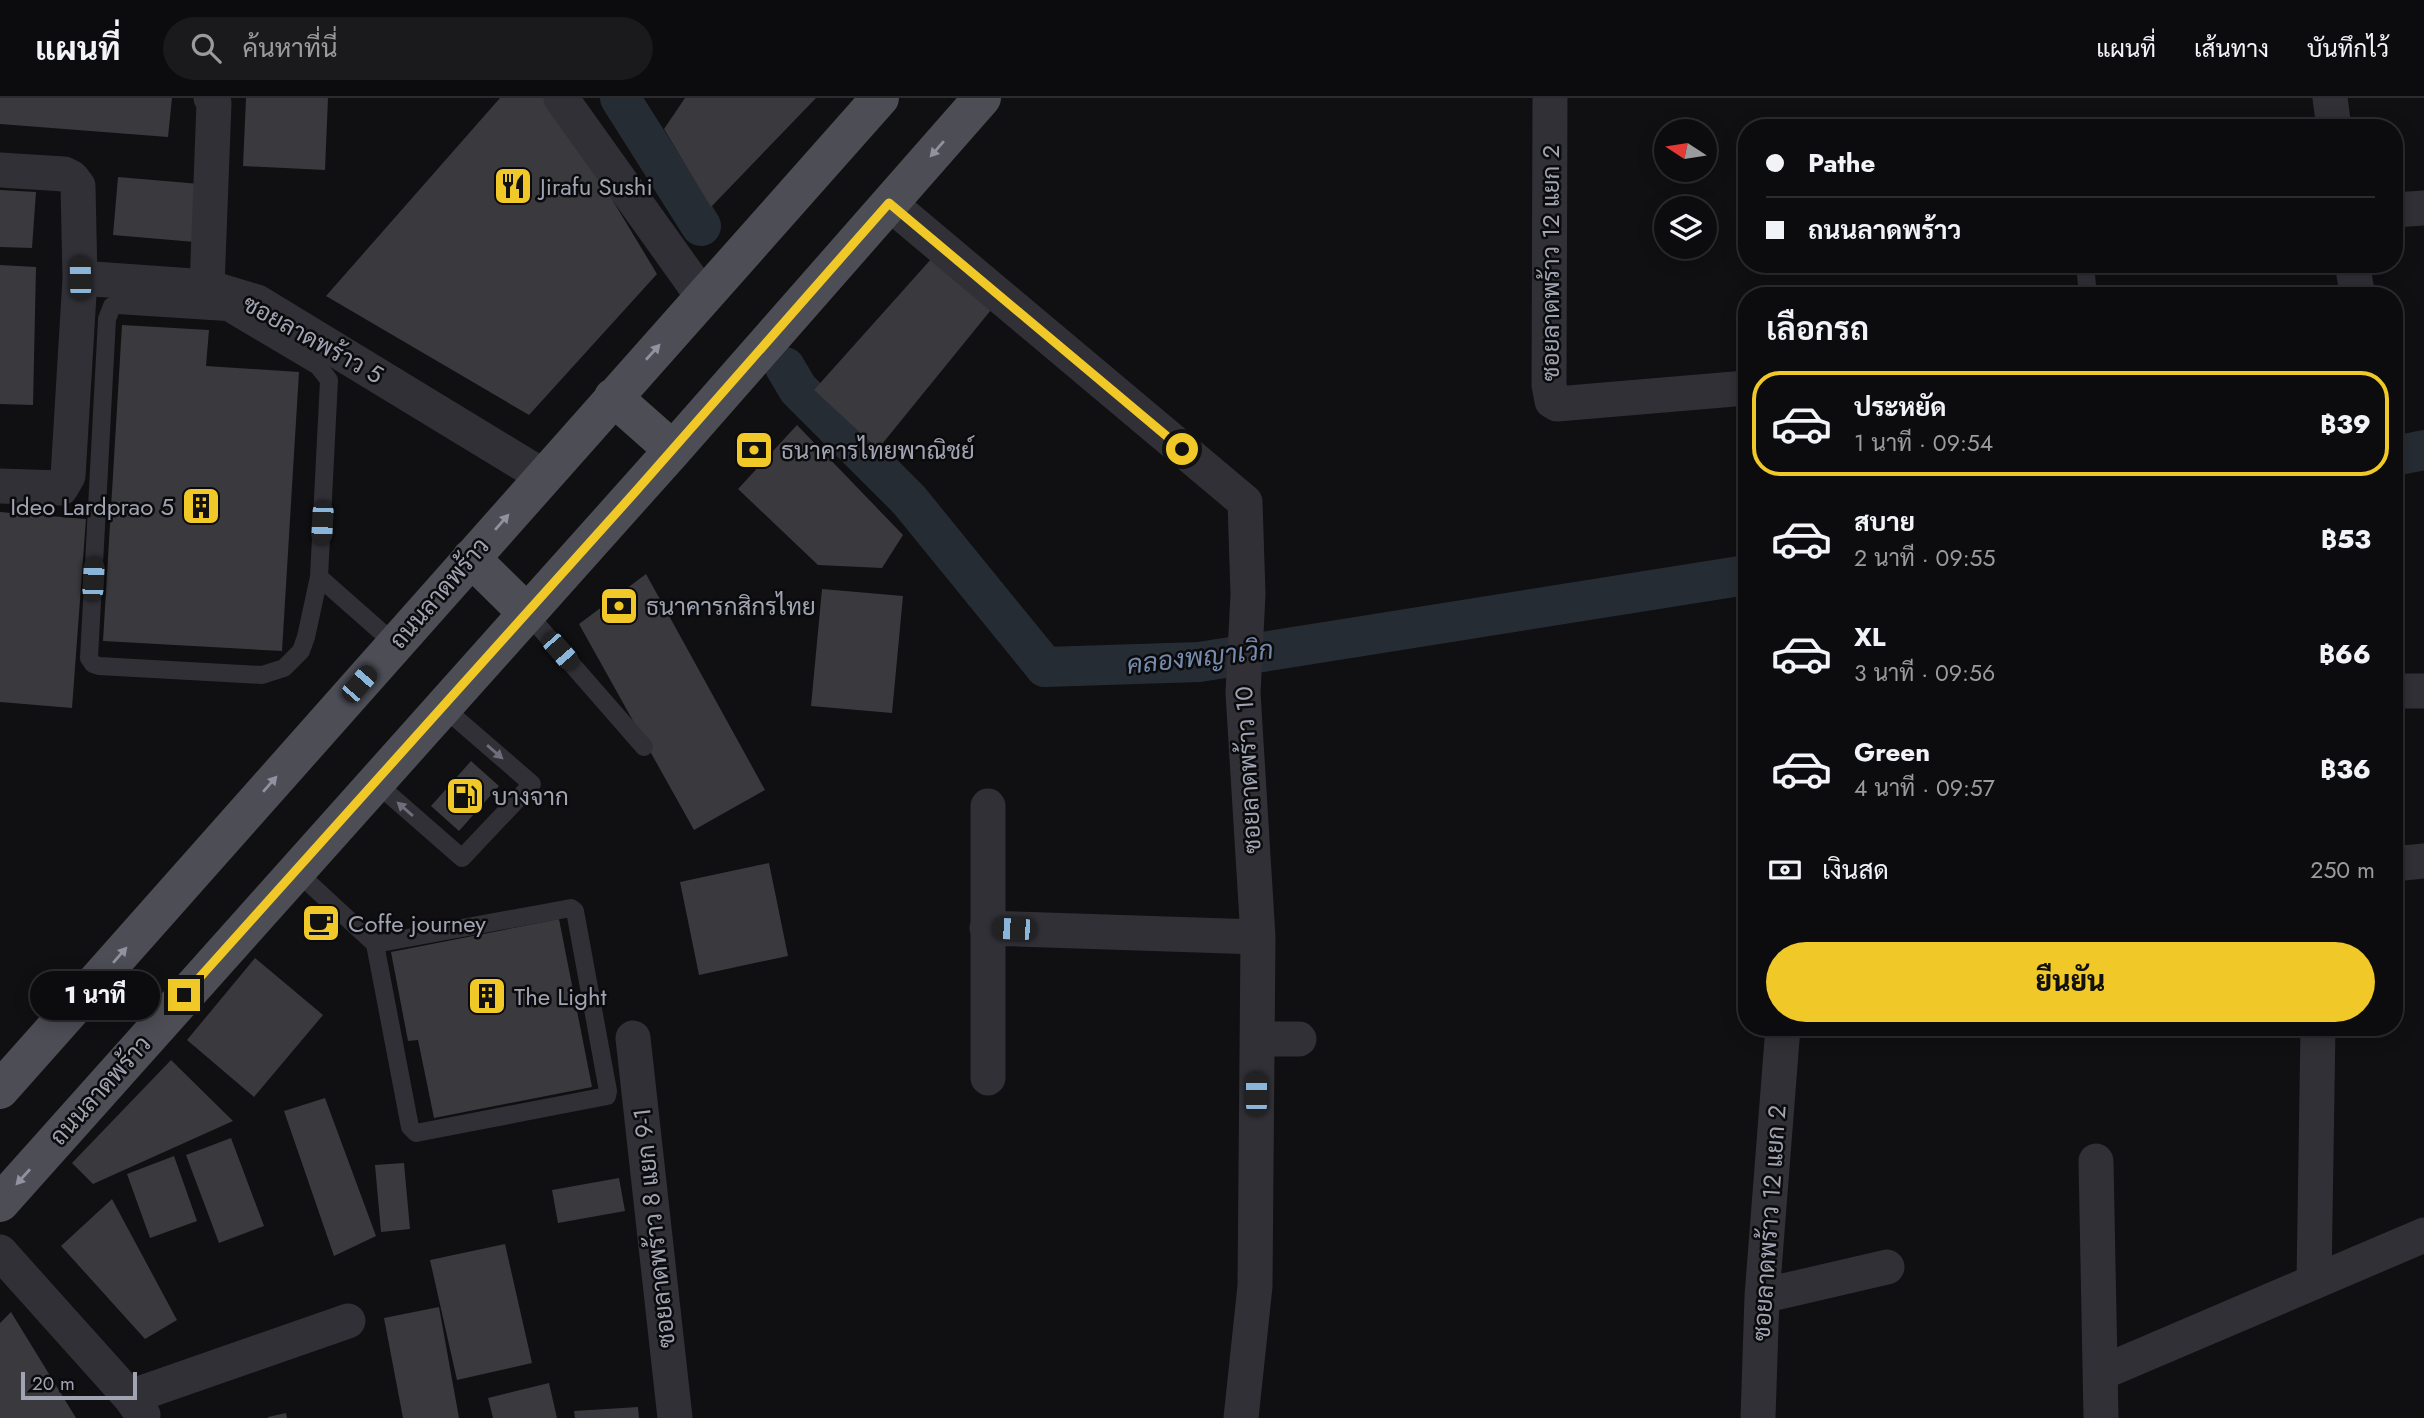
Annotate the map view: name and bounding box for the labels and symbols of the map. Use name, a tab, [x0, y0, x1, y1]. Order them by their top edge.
north arrow	[1654, 119, 1717, 182]
one-way arrow	[929, 140, 945, 158]
street label: ซอยลาดพร้าว 12 แยก 2	[1533, 145, 1568, 381]
restaurant icon: Jirafu Sushi	[492, 165, 534, 207]
place label: Jirafu Sushi	[537, 169, 653, 204]
car	[70, 257, 91, 299]
street label: ซอยลาดพร้าว 5	[236, 286, 390, 392]
one-way arrow	[645, 344, 661, 361]
bank icon: ธนาคารไทยพาณิชย์	[733, 429, 775, 471]
place label: ธนาคารไทยพาณิชย์	[781, 433, 975, 468]
route start	[1166, 433, 1198, 465]
building icon: Ideo Lardprao 5	[180, 485, 222, 527]
place label: Ideo Lardprao 5	[10, 489, 174, 524]
car	[311, 501, 334, 545]
one-way arrow	[494, 513, 510, 531]
street label: ถนนลาดพร้าว	[381, 530, 497, 656]
car	[82, 557, 105, 601]
bank icon: ธนาคารกสิกรไทย	[598, 585, 640, 627]
place label: ธนาคารกสิกรไทย	[646, 589, 816, 624]
car	[539, 628, 582, 674]
water label: คลองพญาเวิก	[1125, 630, 1275, 684]
car	[338, 661, 381, 707]
street label: ซอยลาดพร้าว 10	[1226, 685, 1270, 855]
one-way arrow	[486, 744, 504, 760]
fuel station icon: บางจาก	[444, 775, 486, 817]
one-way arrow	[262, 776, 278, 793]
place label: บางจาก	[492, 779, 569, 814]
one-way arrow	[397, 801, 414, 817]
cafe icon: Coffe journey	[300, 902, 342, 944]
place label: Coffe journey	[348, 906, 486, 941]
car	[993, 918, 1036, 940]
one-way arrow	[112, 946, 128, 964]
callout: 1 นาที	[30, 970, 160, 1020]
building icon: The Light	[466, 975, 508, 1017]
route end	[168, 979, 200, 1011]
place label: The Light	[514, 979, 607, 1014]
street label: ถนนลาดพร้าว	[41, 1027, 159, 1153]
car	[1246, 1073, 1267, 1115]
street label: ซอยลาดพร้าว 12 แยก 2	[1743, 1104, 1795, 1342]
street label: ซอยลาดพร้าว 8 แยก 9-1	[624, 1106, 684, 1350]
one-way arrow	[16, 1168, 31, 1185]
scale bar	[21, 1369, 136, 1401]

